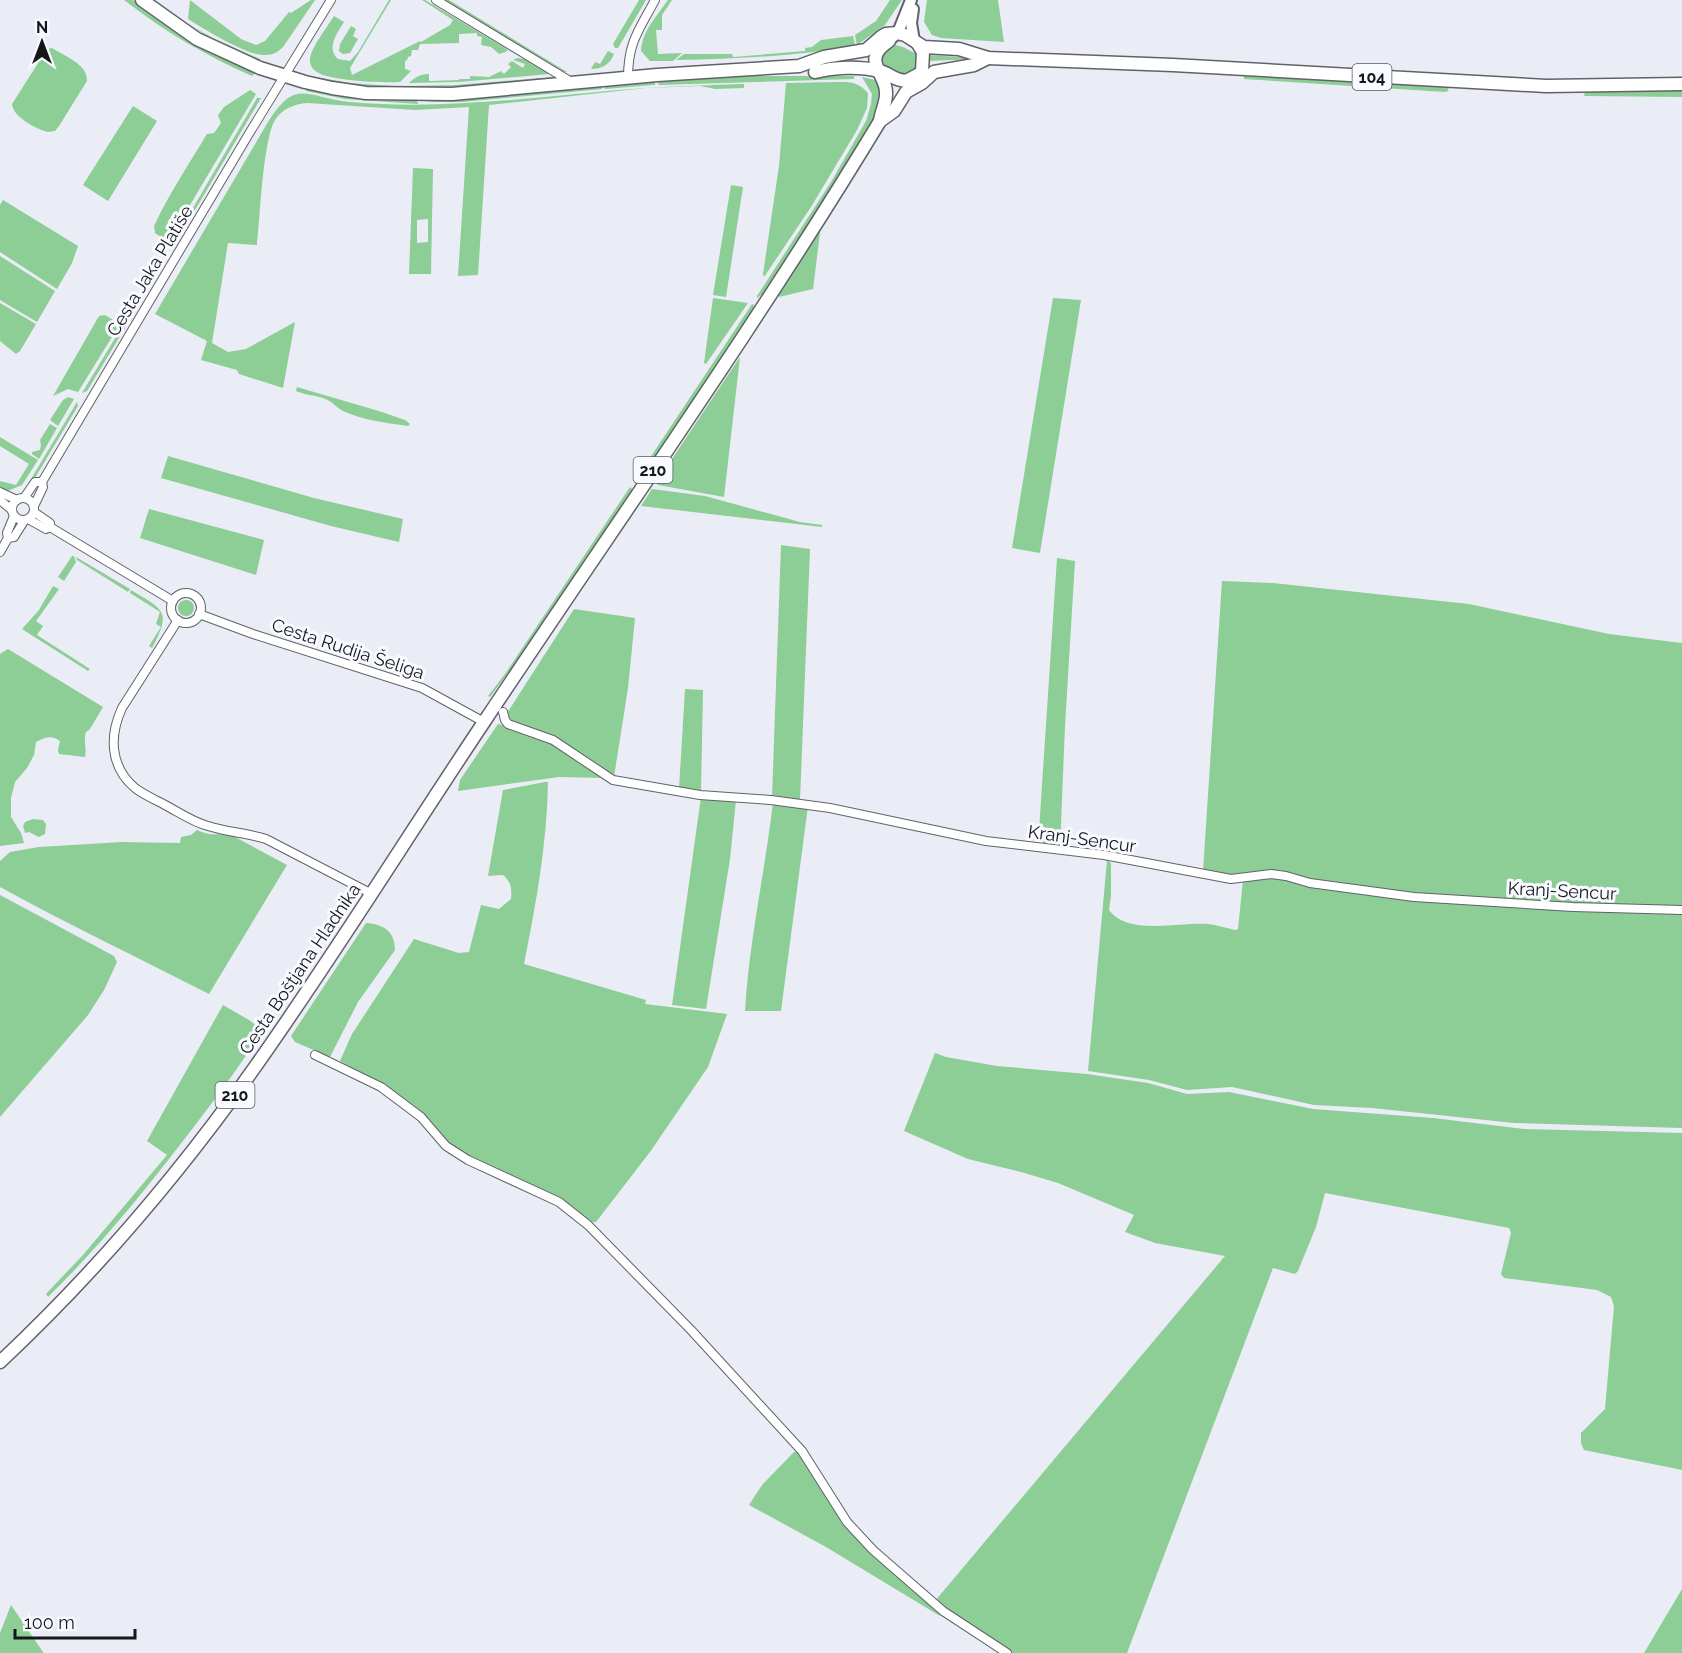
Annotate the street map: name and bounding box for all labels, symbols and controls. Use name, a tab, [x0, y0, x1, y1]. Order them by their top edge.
north arrow	[12, 12, 72, 72]
text: N	[36, 18, 48, 37]
road number: 104	[1352, 64, 1392, 90]
street label: Cesta Jaka Platiše	[102, 201, 197, 340]
road number: 210	[634, 457, 672, 483]
street label: Cesta Rudija Šeliga	[269, 613, 427, 683]
street label: Kranj-Sencur	[1027, 821, 1138, 857]
street label: Kranj-Sencur	[1507, 877, 1618, 904]
street label: Cesta Boštjana Hladnika	[235, 879, 365, 1058]
road number: 210	[216, 1082, 254, 1108]
scale bar	[15, 1602, 135, 1640]
text: 100 m	[24, 1612, 75, 1633]

